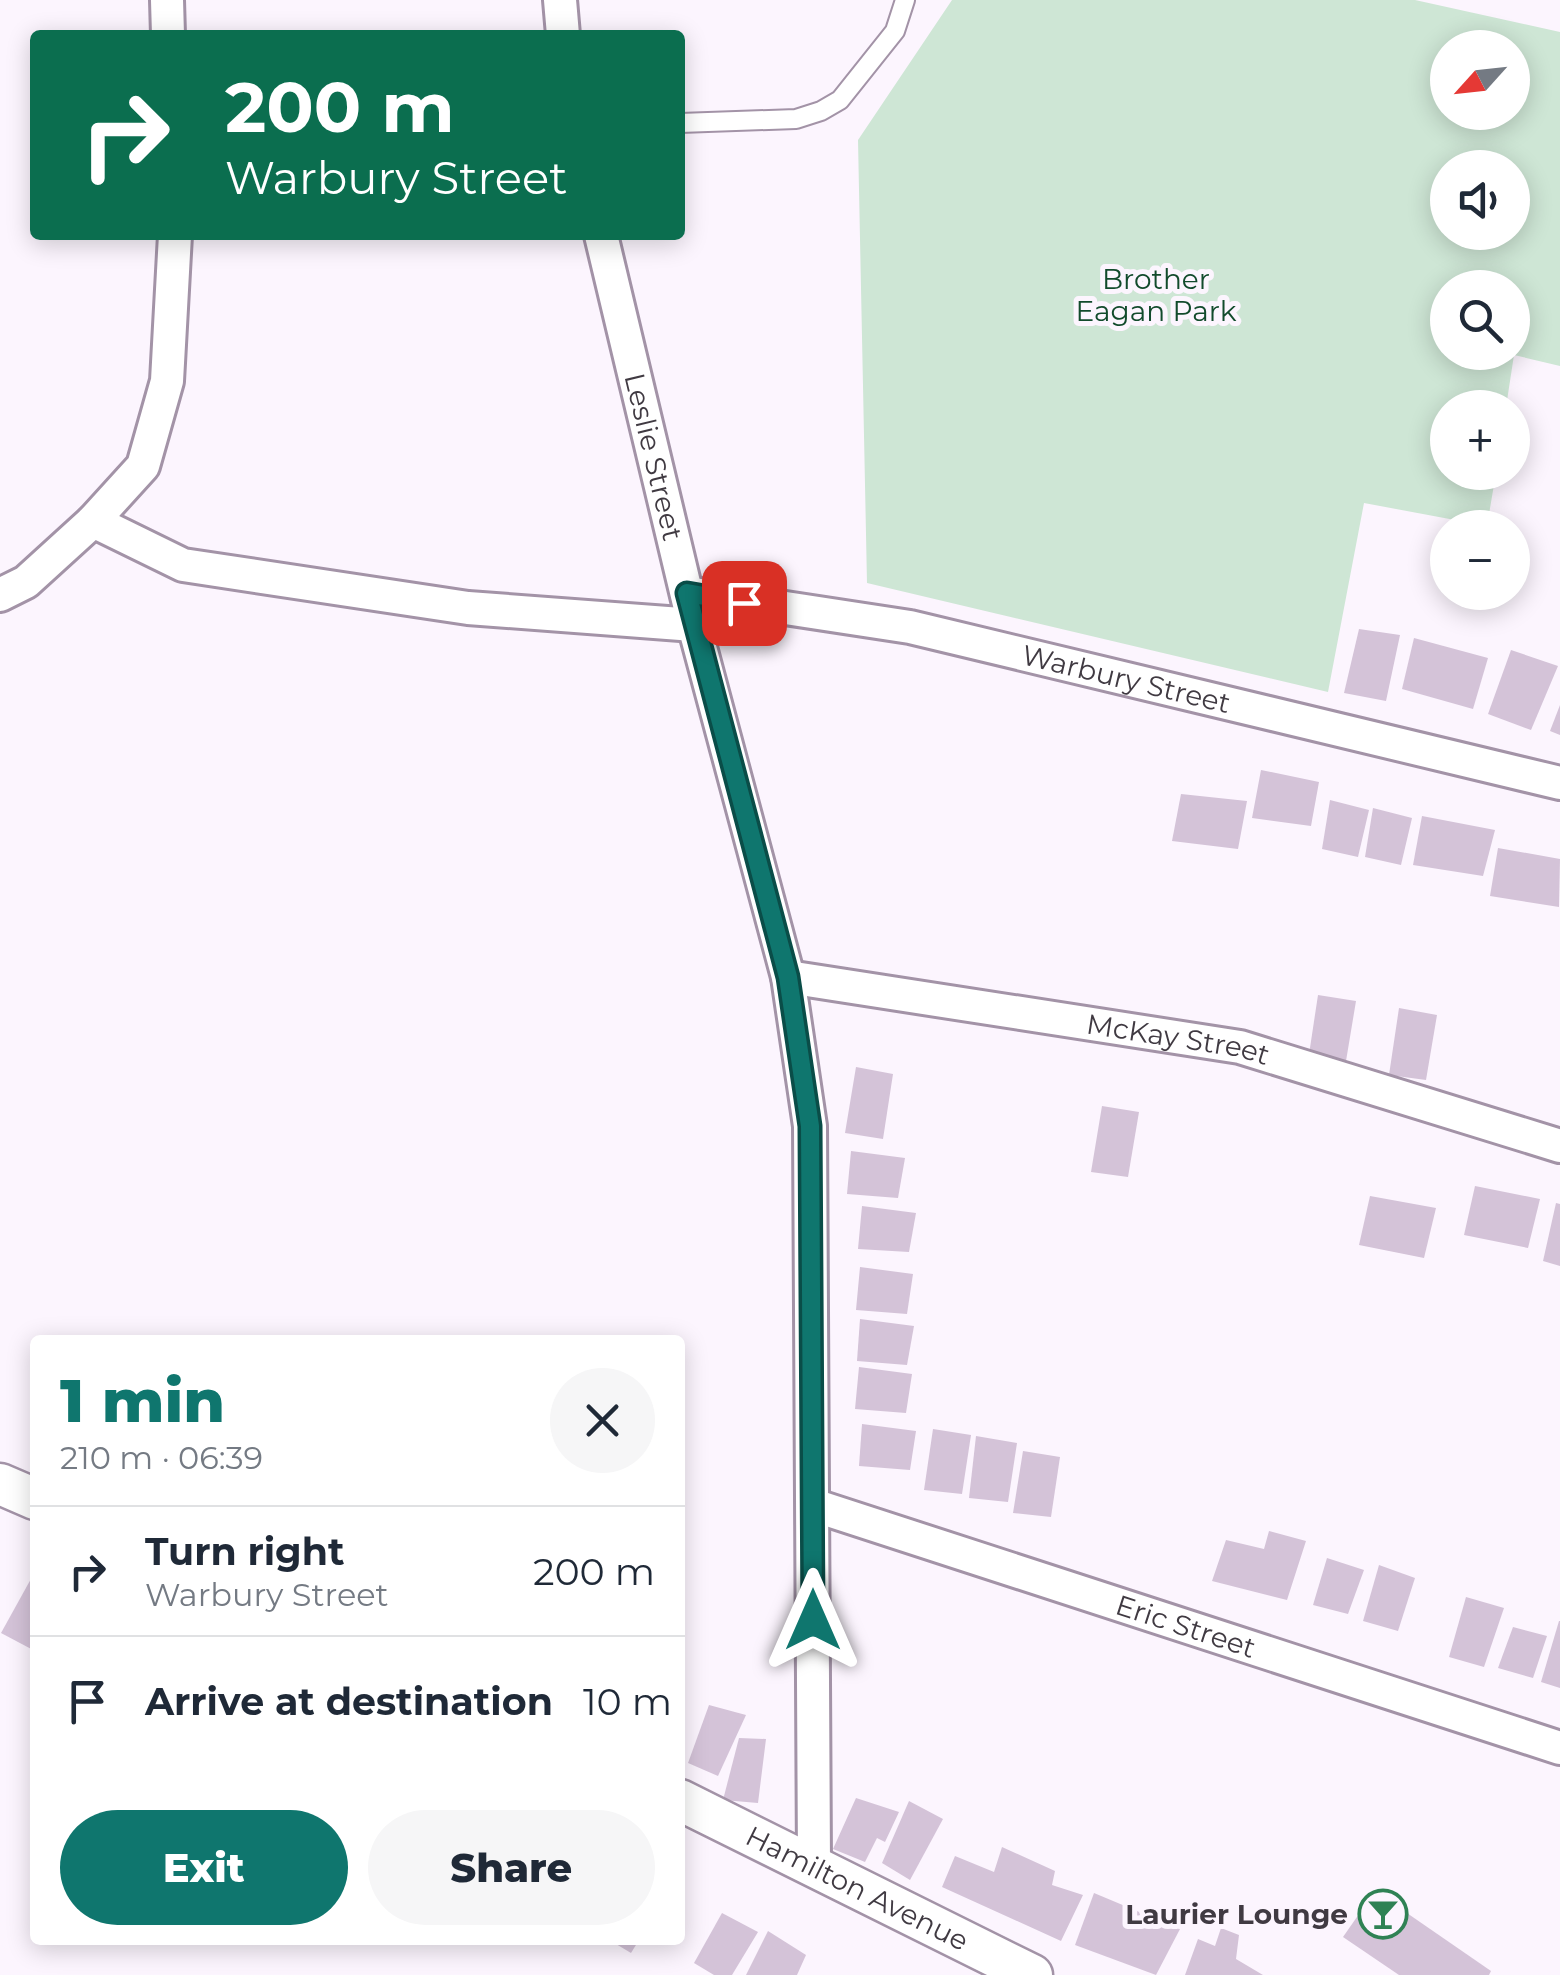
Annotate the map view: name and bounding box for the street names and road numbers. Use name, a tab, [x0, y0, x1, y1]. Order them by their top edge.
street label: Leslie Street	[618, 370, 690, 544]
street label: Warbury Street	[1019, 637, 1234, 720]
street label: McKay Street	[1084, 1006, 1274, 1072]
street label: Eric Street	[1112, 1588, 1260, 1665]
street label: Hamilton Avenue	[740, 1819, 974, 1958]

